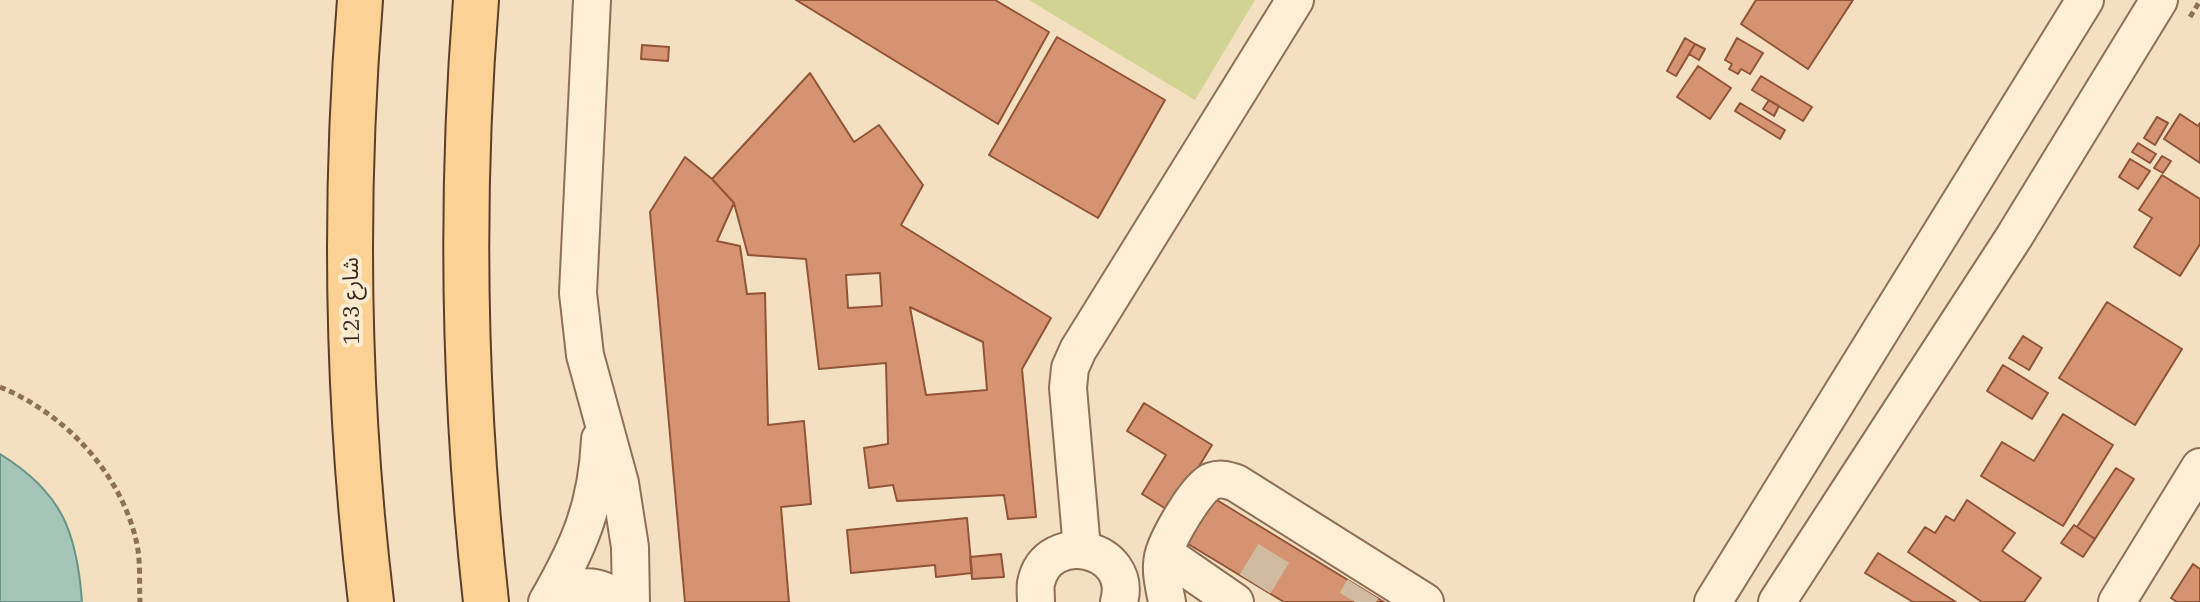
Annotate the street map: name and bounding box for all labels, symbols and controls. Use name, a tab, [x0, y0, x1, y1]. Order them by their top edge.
street label: شارع 123	[338, 257, 366, 345]

